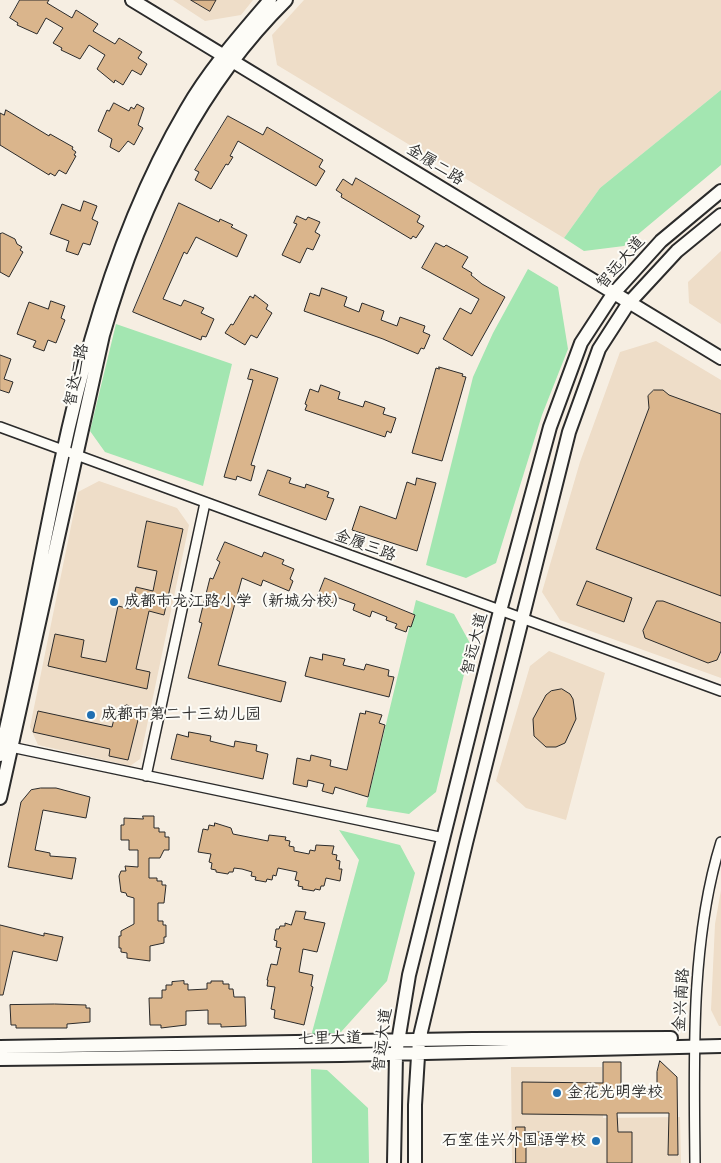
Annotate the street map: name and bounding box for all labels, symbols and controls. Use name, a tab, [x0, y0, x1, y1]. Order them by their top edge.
street label: 金履二路	[403, 140, 467, 190]
street label: 智远大道	[593, 233, 649, 293]
street label: 智达二路	[61, 342, 93, 408]
street label: 金履三路	[332, 526, 398, 566]
place label: 成都市龙江路小学（新城分校）	[124, 592, 348, 612]
marker: 成都市龙江路小学（新城分校）	[108, 596, 120, 608]
street label: 智远大道	[458, 611, 492, 677]
place label: 成都市第二十三幼儿园	[101, 705, 261, 725]
marker: 成都市第二十三幼儿园	[85, 709, 97, 721]
street label: 金兴南路	[670, 967, 694, 1033]
street label: 智远大道	[370, 1007, 396, 1073]
street label: 七里大道	[298, 1029, 362, 1049]
place label: 金花光明学校	[567, 1083, 663, 1103]
marker: 金花光明学校	[551, 1087, 563, 1099]
place label: 石室佳兴外国语学校	[442, 1131, 586, 1151]
marker: 石室佳兴外国语学校	[590, 1135, 602, 1147]

